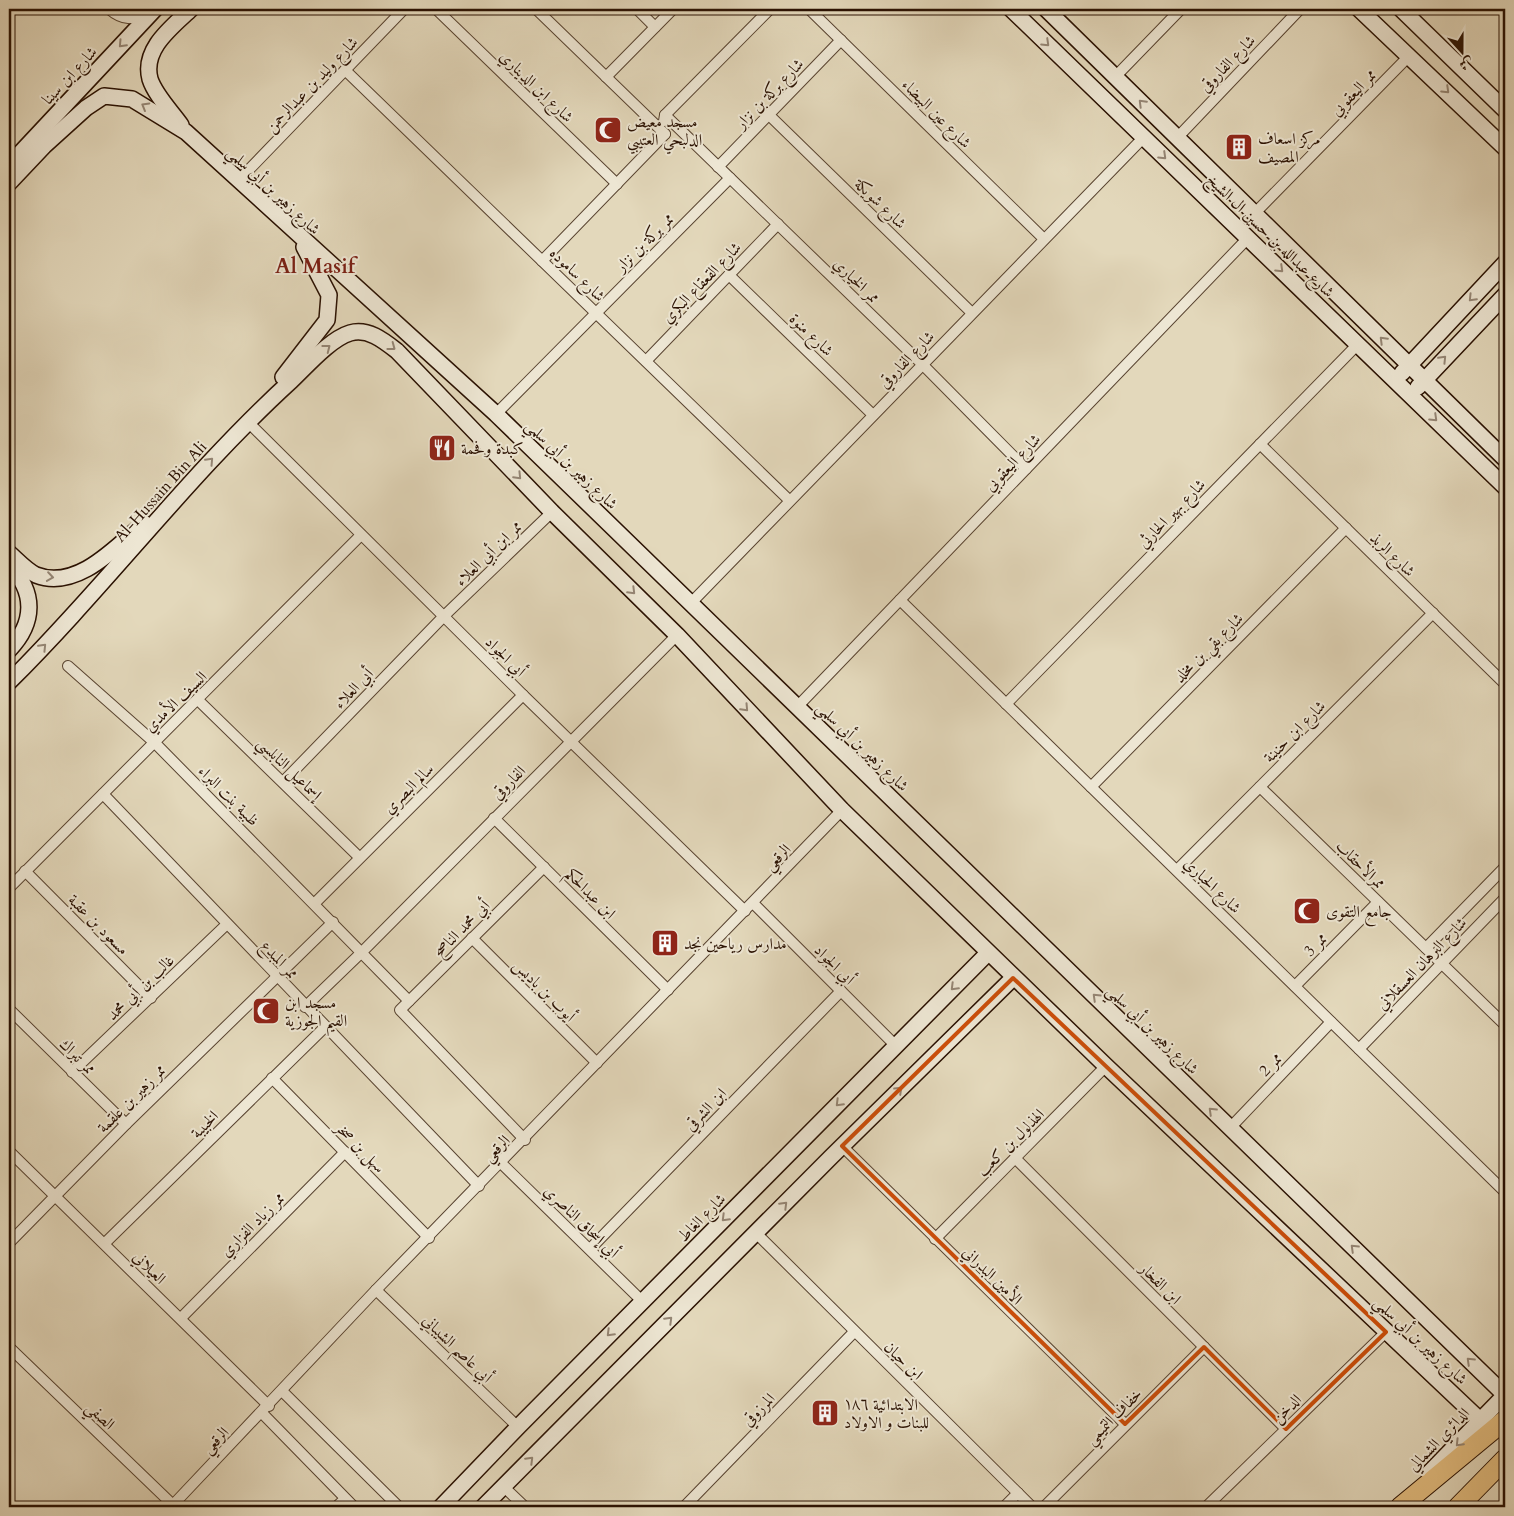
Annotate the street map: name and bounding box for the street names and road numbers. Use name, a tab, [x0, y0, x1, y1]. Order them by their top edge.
street label: شارع الفاروقي	[1195, 30, 1262, 99]
street label: شارع وليد بن عبدالرحمن	[260, 32, 365, 139]
street label: شارع ابن سينا	[37, 42, 104, 111]
street label: شارع ابن الديناري	[493, 46, 578, 129]
street label: شارع بركة بن نزار	[729, 54, 810, 137]
street label: ممر اليعقوبي	[1326, 64, 1382, 122]
street label: شارع عين البيضاء	[895, 74, 976, 155]
street label: شارع زهير بن أبي سلمي	[219, 141, 326, 243]
street label: شارع عبدالله بن حسين ال الشيخ	[1199, 169, 1339, 305]
street label: شارع شويكة	[847, 173, 911, 235]
street label: ممر بركة بن نزار	[609, 208, 679, 278]
street label: شارع القعقاع البكري	[657, 237, 748, 330]
street label: شارع ساموده	[543, 243, 610, 308]
street label: ممر الخياري	[828, 253, 884, 309]
street label: شارع منوة	[783, 308, 838, 363]
street label: شارع الفاروقي	[874, 326, 941, 395]
street label: شارع زهير بن أبي سلمي	[517, 414, 623, 517]
street label: شارع اليعقوبي	[980, 429, 1047, 498]
street label: Al-Hussain Bin Ali	[109, 436, 212, 547]
street label: شارع بهير الحارثي	[1133, 474, 1212, 555]
street label: ممر ابن أبي العلاء	[449, 515, 528, 592]
street label: شارع الربذ	[1363, 528, 1420, 583]
street label: شارع بقي بن مخلد	[1169, 608, 1251, 690]
street label: أبي الجواد	[479, 631, 531, 683]
street label: أبي العلاء	[328, 663, 380, 715]
street label: السيف الأمدي	[139, 666, 213, 738]
street label: شارع زهير بن أبي سلمي	[808, 696, 914, 799]
street label: شارع ابن حنينة	[1259, 696, 1332, 769]
street label: إسماعيل النابلسي	[249, 732, 328, 809]
street label: سالم البصري	[378, 758, 441, 821]
street label: ظبية بنت البراء	[193, 760, 264, 831]
street label: الفاروقي	[487, 761, 531, 805]
street label: ممرالأحقاب	[1331, 835, 1391, 894]
street label: الرقعي	[759, 839, 799, 879]
street label: شارع الحباري	[1177, 853, 1246, 920]
street label: ابن عبدالحكم	[557, 863, 621, 927]
street label: مسعود بن عقبة	[63, 889, 134, 960]
street label: أبي محمد الناصح	[428, 894, 497, 963]
street label: شارع البرهان العسقلاني	[1372, 912, 1473, 1016]
street label: ممر 3	[1299, 928, 1332, 961]
street label: ممر المبدع	[254, 935, 303, 985]
street label: أبي الجواد	[808, 939, 860, 991]
street label: غالب بن أبي محمد	[101, 949, 180, 1026]
street label: أيوب بن باديس	[508, 954, 581, 1027]
street label: شارع زهير بن أبي سلمي	[1098, 979, 1204, 1082]
street label: ممر تبراك	[54, 1034, 100, 1080]
street label: ممر 2	[1254, 1048, 1287, 1081]
street label: ممر زهير بن علقمة	[92, 1059, 171, 1138]
street label: ابن الشرقي	[680, 1083, 733, 1137]
street label: الهذلول بن كعب	[972, 1104, 1049, 1181]
street label: الخبيبة	[186, 1106, 224, 1144]
street label: سهل بن صخر	[329, 1116, 390, 1178]
street label: الرقعي	[478, 1130, 518, 1170]
street label: أبي إسحاق الناصري	[538, 1179, 625, 1264]
street label: ممر زياد الفزاري	[215, 1187, 291, 1263]
street label: شارع الغاط	[673, 1189, 732, 1248]
street label: الأمين البدراني	[957, 1241, 1028, 1311]
street label: العيلاني	[127, 1246, 171, 1290]
street label: ابن الفخار	[1133, 1257, 1186, 1309]
street label: شارع زهير بن أبي سلمي	[1366, 1291, 1473, 1393]
street label: أبي عاصم الشيباني	[414, 1309, 498, 1392]
street label: ابن حيان	[879, 1337, 928, 1385]
street label: خفاف التميمي	[1080, 1383, 1150, 1453]
street label: المرزوقي	[737, 1388, 781, 1432]
street label: الدخن	[1267, 1389, 1307, 1428]
street label: الصفي	[78, 1397, 120, 1438]
street label: الدائري الشمالي	[1403, 1403, 1475, 1477]
street label: الرقعي	[197, 1422, 237, 1462]

